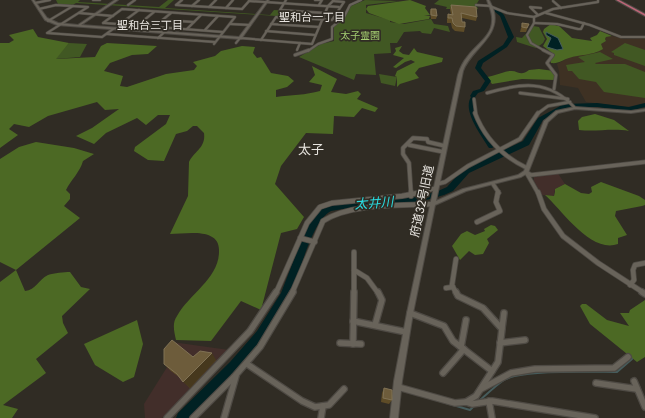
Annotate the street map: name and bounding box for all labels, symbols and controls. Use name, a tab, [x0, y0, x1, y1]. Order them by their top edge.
district label: 聖和台一丁目	[279, 9, 345, 25]
district label: 聖和台三丁目	[117, 17, 183, 33]
park label: 太子霊園	[340, 28, 380, 43]
district label: 太子	[298, 140, 324, 159]
street label: 府道32号旧道	[406, 163, 438, 239]
water label: 太井川	[354, 192, 396, 214]

